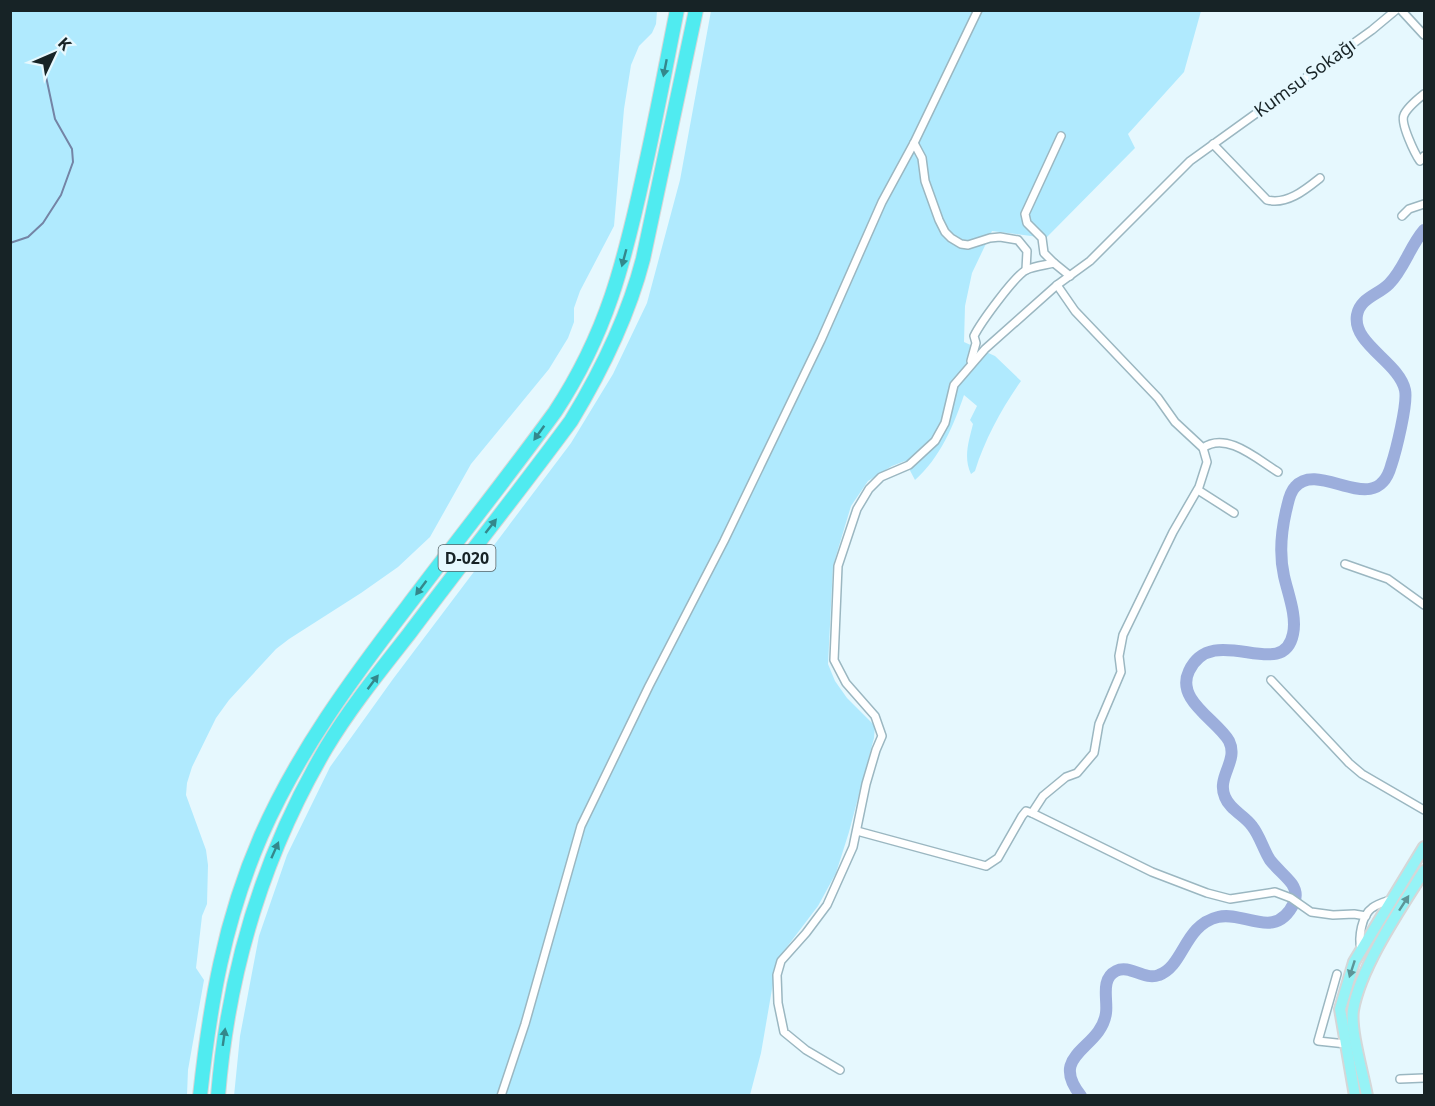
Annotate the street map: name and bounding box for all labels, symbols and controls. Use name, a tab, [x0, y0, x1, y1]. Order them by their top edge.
north arrow	[24, 24, 84, 84]
text: K	[53, 32, 77, 55]
street label: Kumsu Sokağı	[1249, 32, 1360, 122]
one-way arrow	[660, 59, 669, 78]
one-way arrow	[619, 250, 628, 268]
one-way arrow	[534, 425, 546, 440]
one-way arrow	[484, 519, 496, 534]
road number: D-020	[438, 545, 496, 571]
one-way arrow	[416, 580, 428, 595]
one-way arrow	[366, 674, 378, 689]
one-way arrow	[270, 840, 280, 858]
one-way arrow	[1398, 895, 1409, 911]
one-way arrow	[1347, 960, 1356, 978]
one-way arrow	[220, 1028, 229, 1047]

